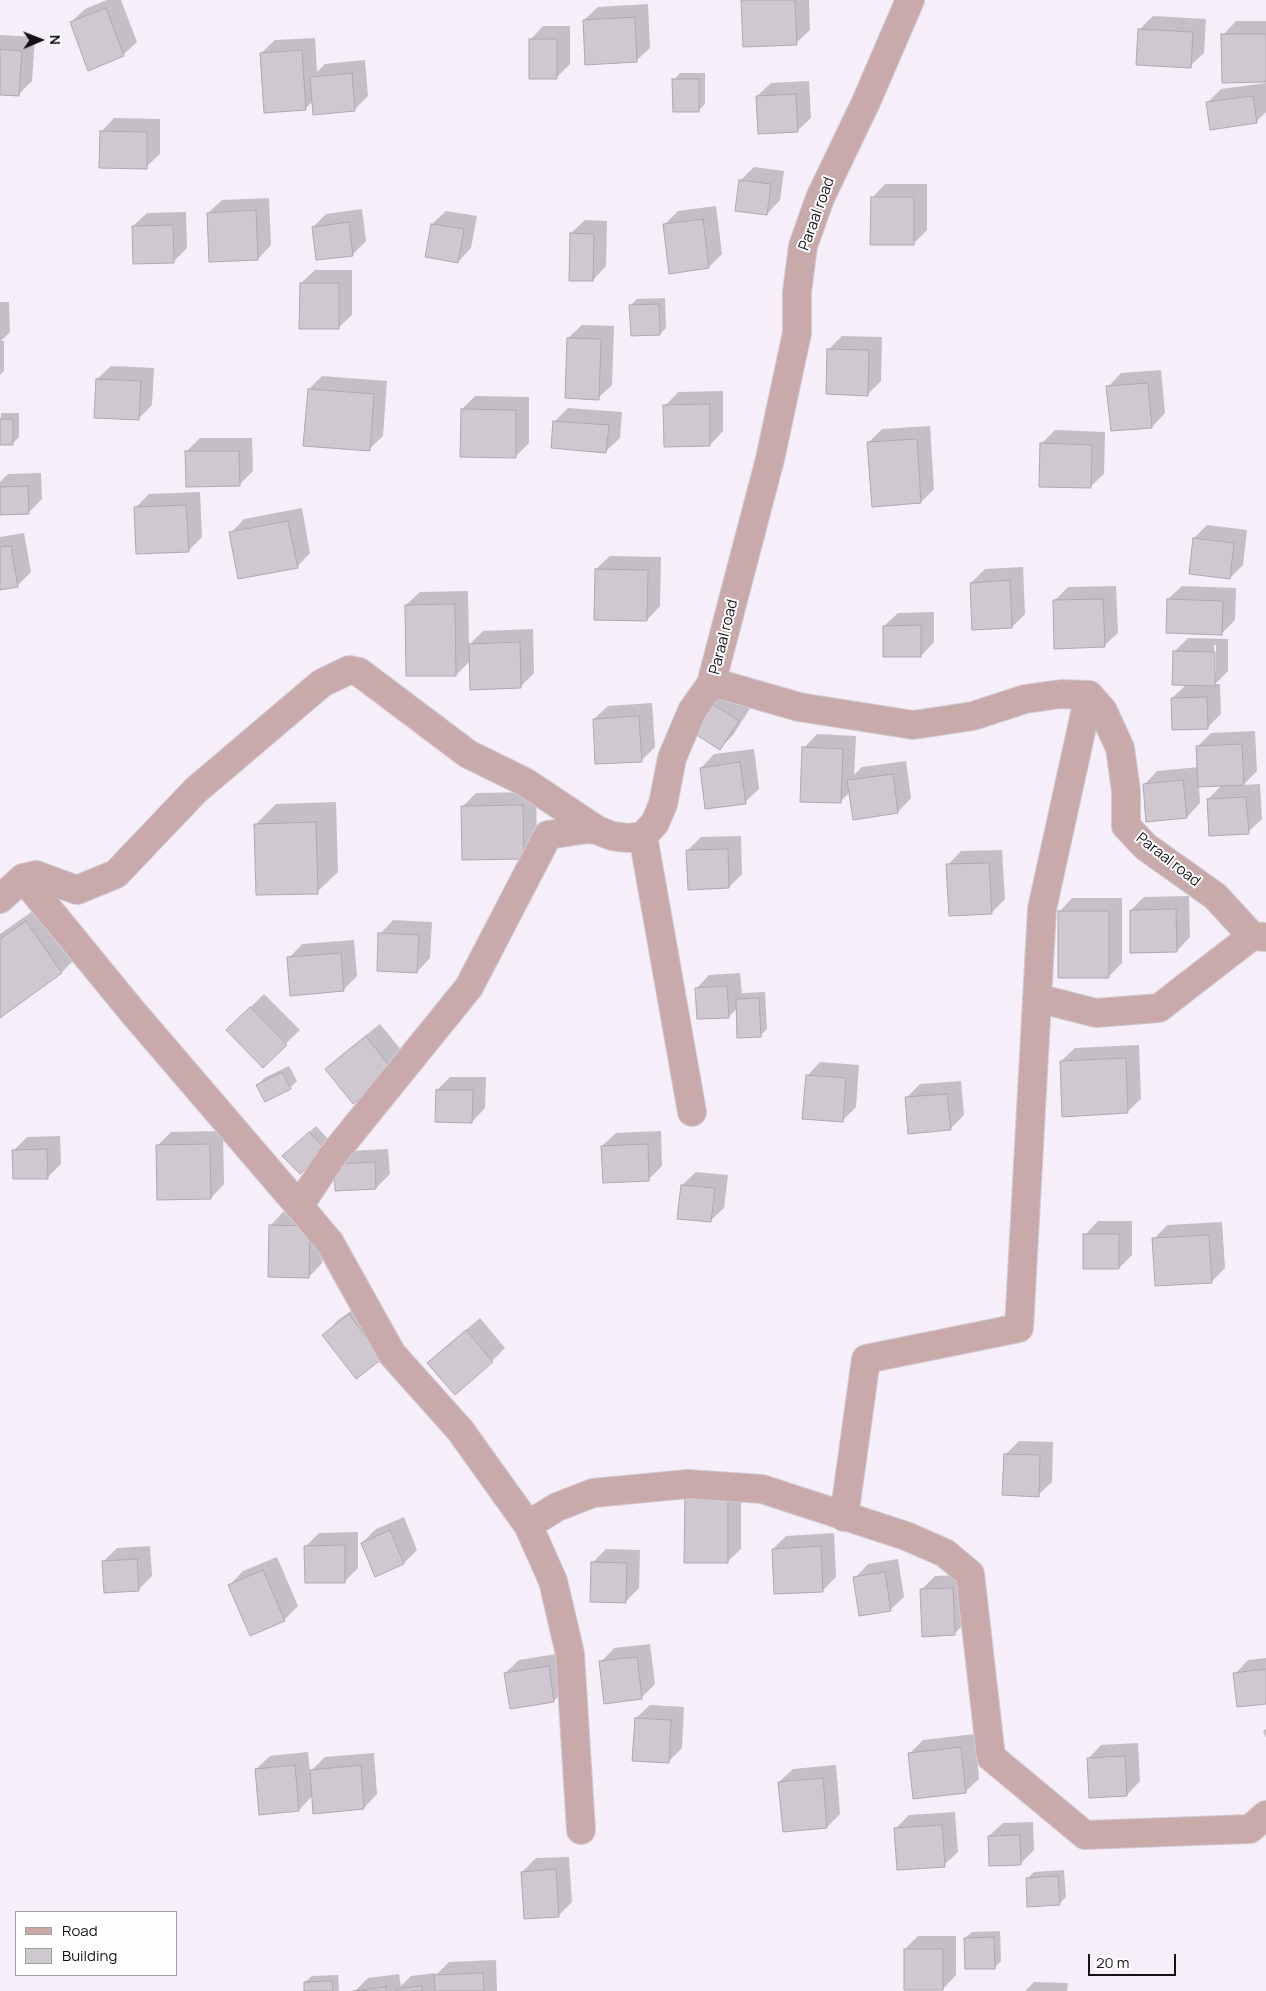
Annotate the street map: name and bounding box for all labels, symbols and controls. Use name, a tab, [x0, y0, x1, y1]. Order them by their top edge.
north arrow	[15, 15, 65, 65]
text: N	[46, 35, 65, 45]
street label: Paraal road	[795, 175, 839, 253]
street label: Paraal road	[706, 598, 742, 676]
street label: Paraal road	[1132, 829, 1204, 891]
legend	[15, 1911, 178, 1976]
text: Road	[62, 1920, 98, 1941]
scale bar	[1091, 1944, 1178, 1976]
text: Building	[62, 1945, 117, 1966]
text: 20 m	[1096, 1952, 1129, 1973]

